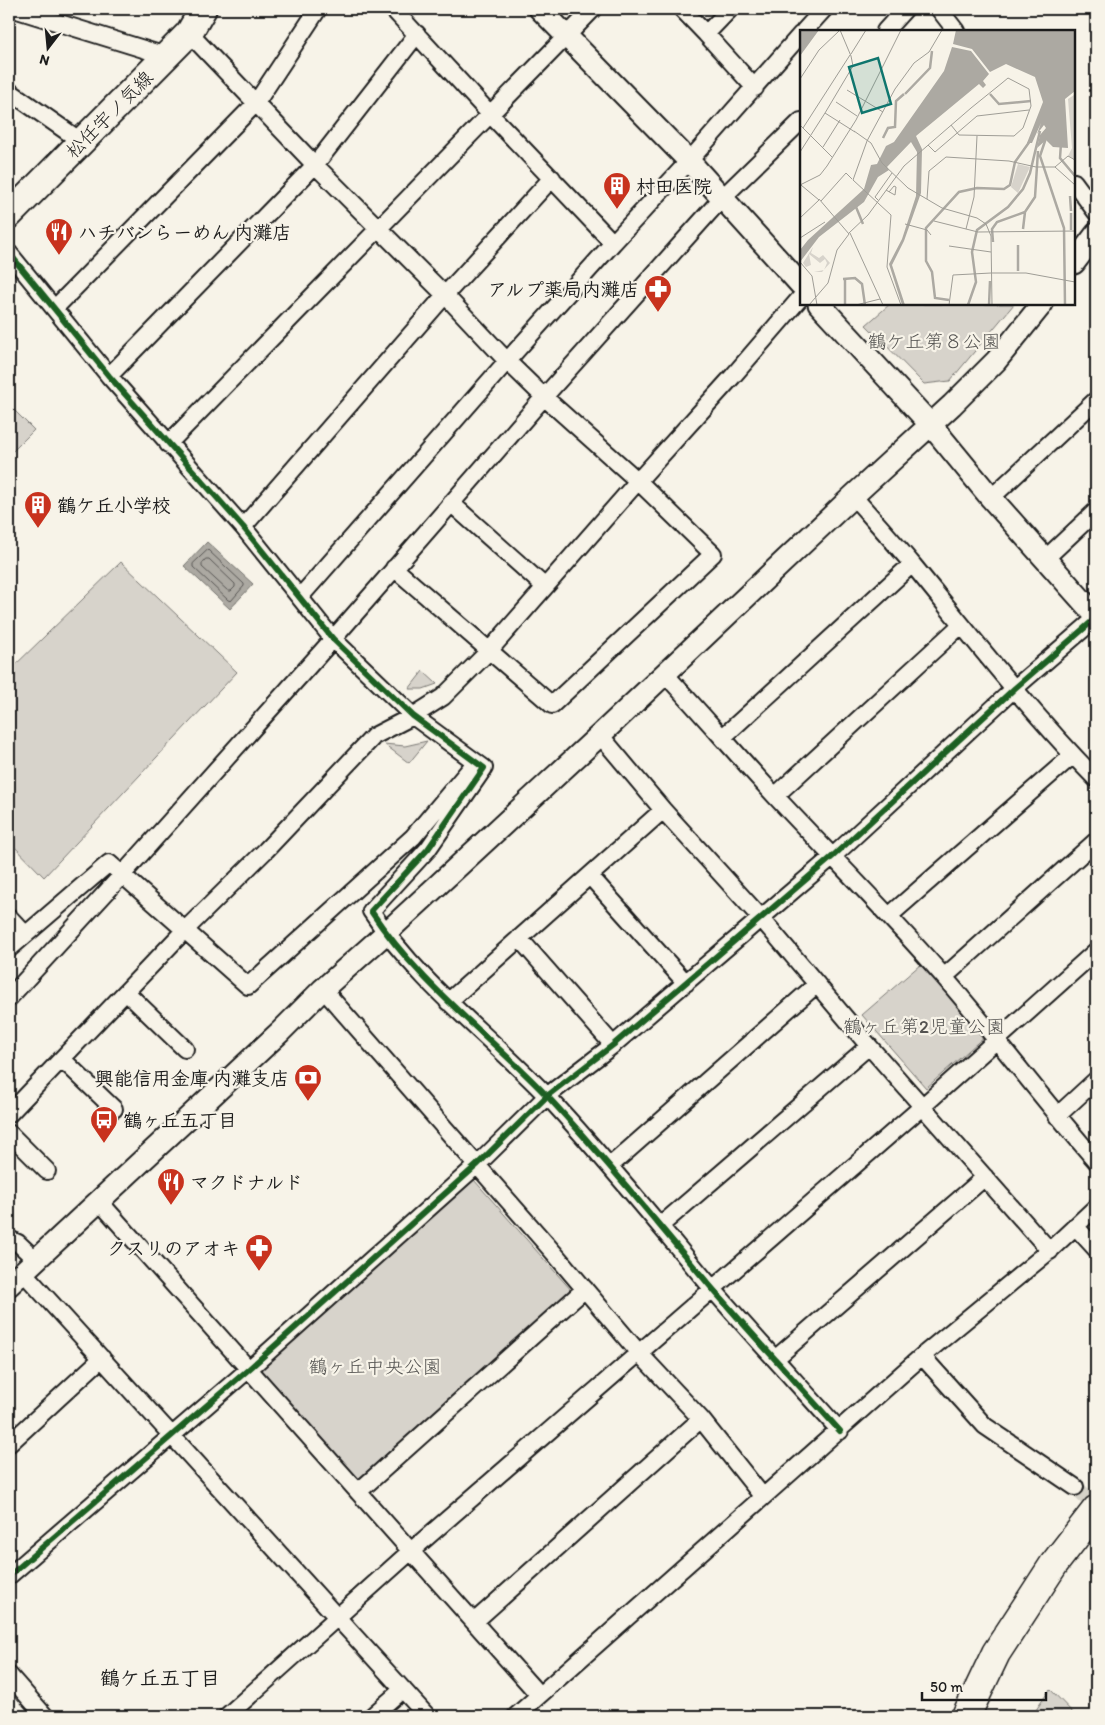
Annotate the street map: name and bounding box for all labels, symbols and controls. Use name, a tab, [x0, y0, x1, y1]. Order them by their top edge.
north arrow	[22, 22, 72, 72]
inset map	[800, 30, 1075, 305]
text: N	[38, 51, 51, 69]
street label: 松任宇ノ気線	[61, 66, 158, 163]
building icon: 村田医院	[602, 171, 632, 210]
place label: 村田医院	[636, 175, 712, 198]
restaurant icon: ハチバンらーめん 内灘店	[44, 217, 74, 256]
place label: ハチバンらーめん 内灘店	[78, 221, 291, 244]
pharmacy icon: アルプ薬局内灘店	[643, 274, 673, 313]
place label: アルプ薬局内灘店	[488, 278, 639, 301]
park label: 鶴ケ丘第８公園	[867, 330, 1001, 353]
building icon: 鶴ケ丘小学校	[23, 490, 53, 529]
place label: 鶴ケ丘小学校	[57, 494, 171, 517]
park label: 鶴ヶ丘第2児童公園	[843, 1015, 1005, 1038]
bank icon: 興能信用金庫 内灘支店	[293, 1063, 323, 1102]
place label: 興能信用金庫 内灘支店	[95, 1067, 289, 1090]
bus stop icon: 鶴ヶ丘五丁目	[89, 1105, 119, 1144]
place label: 鶴ヶ丘五丁目	[123, 1109, 237, 1132]
restaurant icon: マクドナルド	[156, 1167, 186, 1206]
place label: マクドナルド	[190, 1171, 303, 1194]
pharmacy icon: クスリのアオキ	[244, 1233, 274, 1272]
place label: クスリのアオキ	[107, 1237, 240, 1260]
park label: 鶴ヶ丘中央公園	[308, 1355, 442, 1378]
district label: 鶴ケ丘五丁目	[100, 1666, 220, 1690]
scale bar	[922, 1670, 1046, 1702]
text: 50 m	[930, 1678, 963, 1696]

